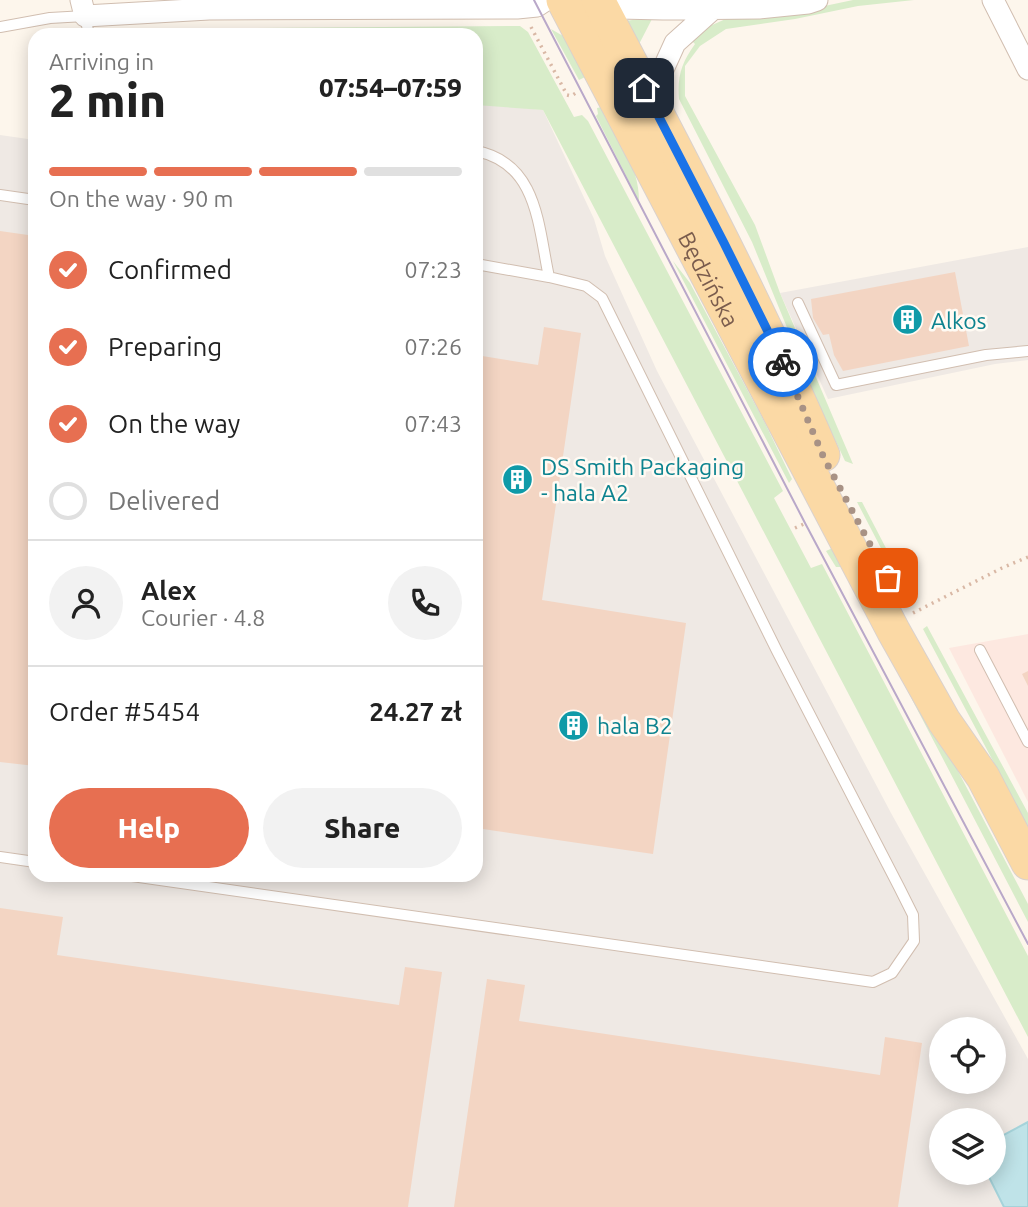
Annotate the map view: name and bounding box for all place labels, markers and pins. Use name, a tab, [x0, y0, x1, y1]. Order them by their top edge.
pin	[614, 58, 674, 118]
building icon: Alkos	[891, 303, 925, 337]
place label: Alkos	[931, 308, 987, 333]
place label: DS Smith Packaging - hala A2	[541, 454, 744, 505]
building icon: DS Smith Packaging - hala A2	[501, 462, 535, 496]
pin	[858, 548, 918, 608]
building icon: hala B2	[557, 708, 591, 742]
place label: hala B2	[597, 713, 673, 738]

